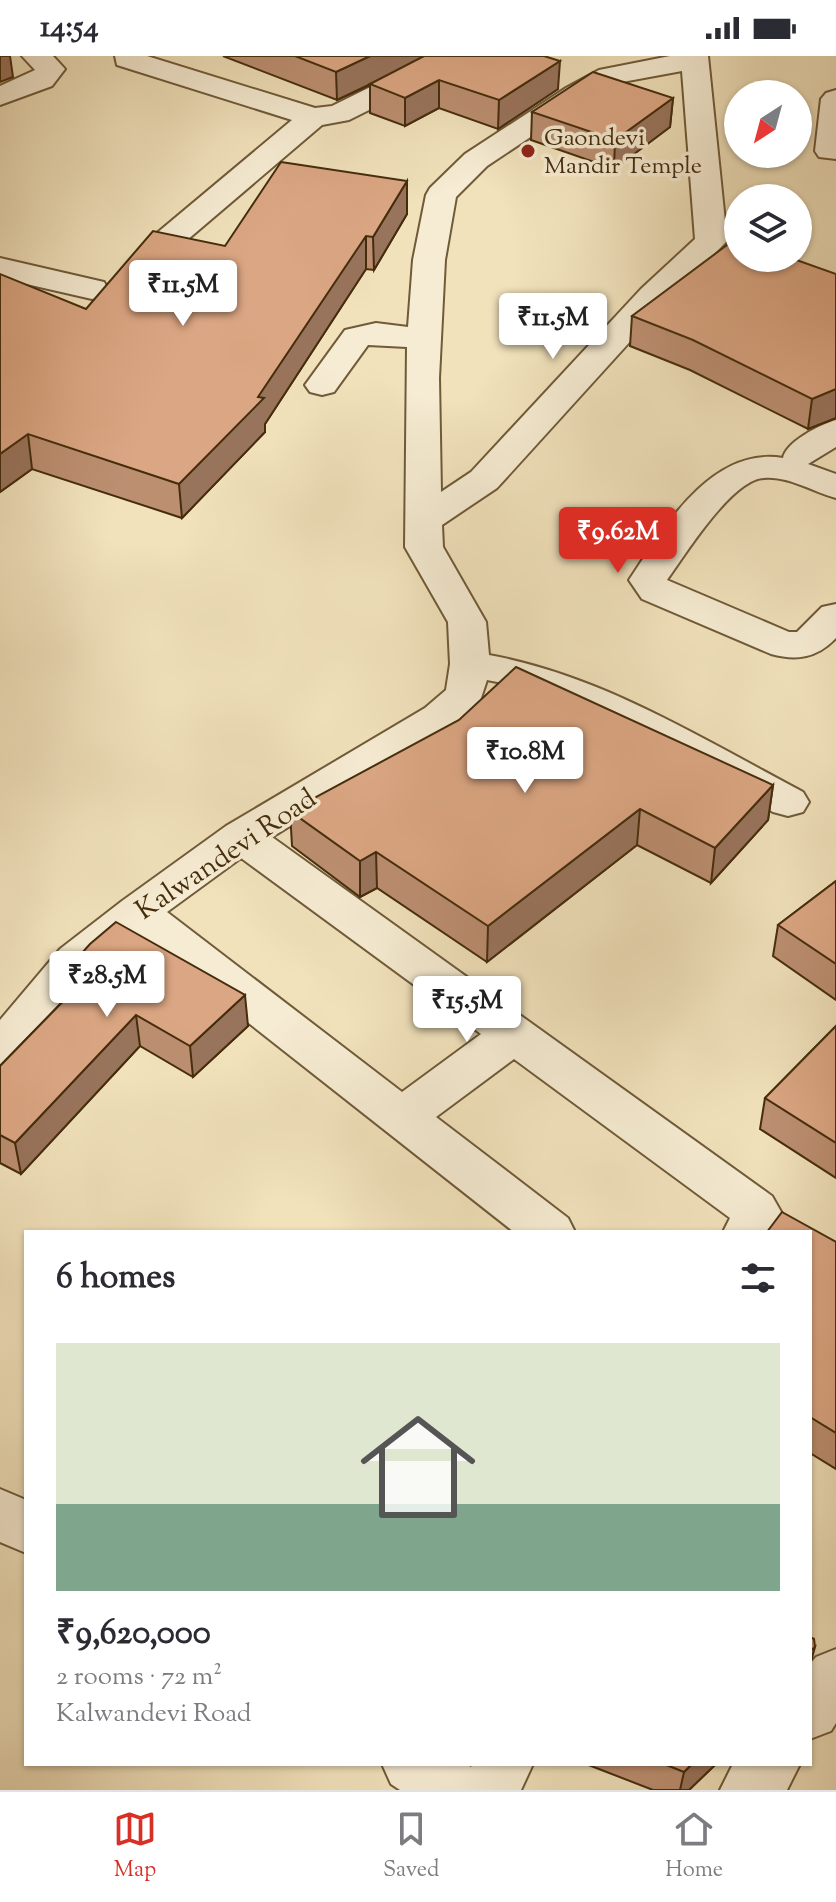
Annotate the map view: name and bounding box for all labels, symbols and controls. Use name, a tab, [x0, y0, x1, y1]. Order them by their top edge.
text: 14:54	[40, 7, 99, 50]
north arrow	[724, 80, 812, 168]
map controls	[724, 80, 812, 272]
place label: Gaondevi Mandir Temple	[544, 122, 702, 184]
marker: Gaondevi Mandir Temple	[519, 142, 537, 160]
button: layers	[724, 184, 812, 272]
pin: ₹11.5M	[118, 260, 248, 328]
text: ₹11.5M	[147, 267, 219, 304]
pin: ₹11.5M	[488, 293, 618, 361]
text: ₹11.5M	[517, 300, 589, 337]
pin: ₹9.62M	[553, 507, 683, 575]
text: ₹9.62M	[577, 514, 659, 551]
pin: ₹10.8M	[460, 727, 590, 795]
text: ₹10.8M	[485, 734, 565, 771]
street label: Kalwandevi Road	[128, 780, 325, 931]
pin: ₹28.5M	[42, 951, 172, 1019]
text: ₹28.5M	[67, 958, 147, 995]
pin: ₹15.5M	[402, 976, 532, 1044]
text: ₹15.5M	[431, 983, 503, 1020]
text: 6 homes	[56, 1254, 175, 1303]
icon: filters	[736, 1256, 780, 1300]
icon: home	[346, 1395, 490, 1539]
text: ₹9,620,000	[56, 1610, 211, 1659]
text: 2 rooms · 72 m²	[56, 1659, 222, 1696]
text: Kalwandevi Road	[56, 1696, 251, 1733]
tab: Map	[113, 1807, 157, 1887]
tab: Saved	[383, 1807, 439, 1887]
tab: Home	[665, 1807, 723, 1887]

